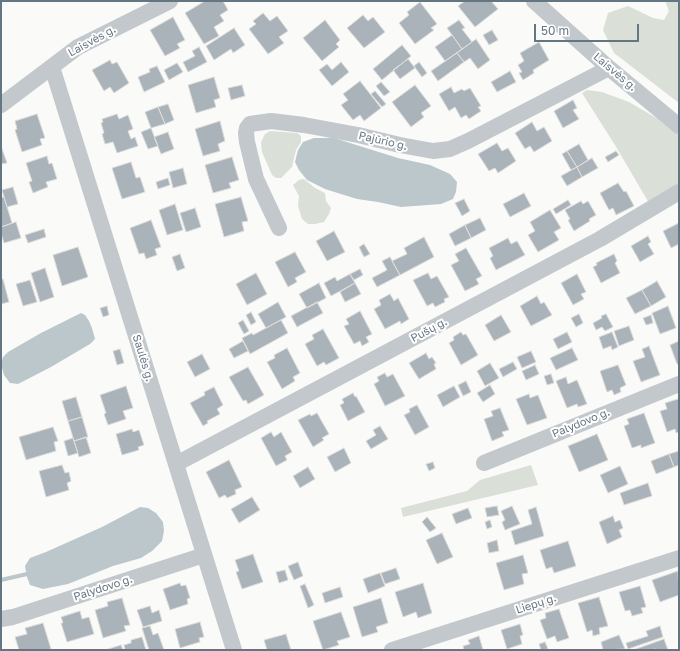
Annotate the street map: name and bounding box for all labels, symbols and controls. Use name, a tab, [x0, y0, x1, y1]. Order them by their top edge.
scale bar	[536, 16, 641, 42]
street label: Laisvės g.	[66, 23, 118, 59]
text: 50 m	[541, 23, 569, 38]
street label: Laisvės g.	[591, 50, 639, 94]
street label: Pajūrio g.	[357, 129, 409, 153]
street label: Pušų g.	[409, 315, 449, 345]
street label: Saulės g.	[130, 333, 156, 383]
street label: Palydovo g.	[550, 405, 612, 441]
street label: Palydovo g.	[72, 572, 134, 604]
street label: Liepų g.	[514, 591, 558, 617]

